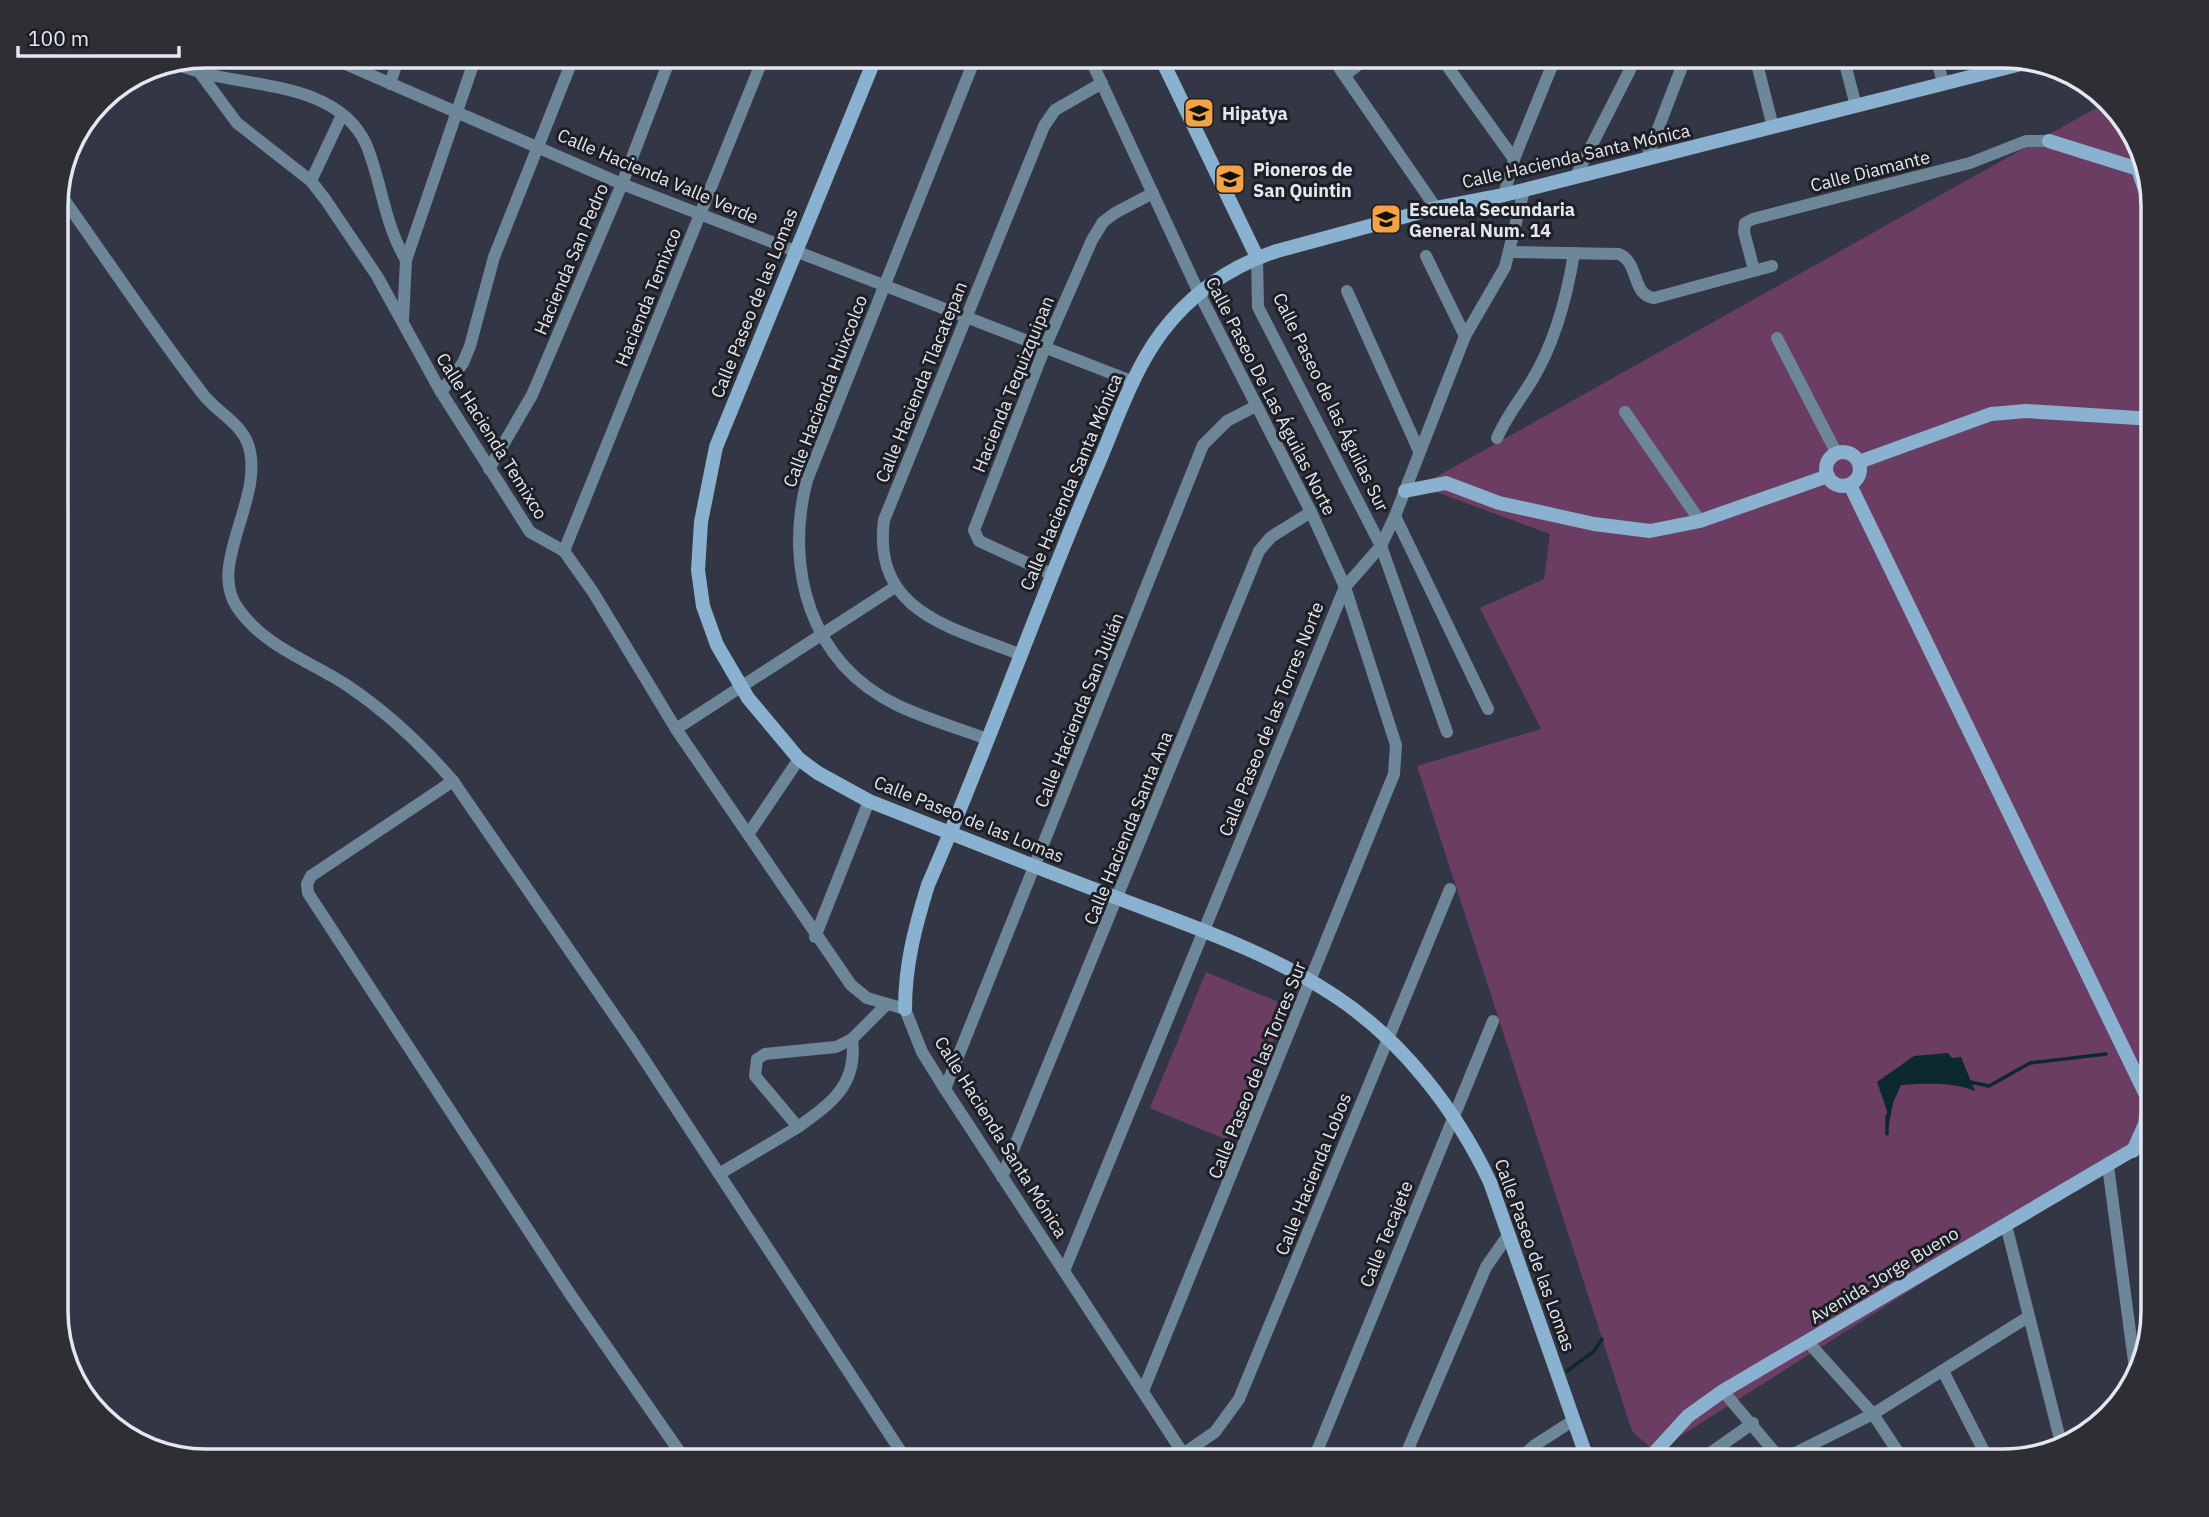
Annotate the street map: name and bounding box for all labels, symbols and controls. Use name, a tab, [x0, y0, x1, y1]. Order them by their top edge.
scale bar	[18, 14, 178, 58]
text: 100 m	[28, 24, 89, 52]
school or university icon: Hipatya	[1182, 96, 1216, 130]
place label: Hipatya	[1222, 102, 1288, 125]
street label: Calle Hacienda Santa Mónica	[1460, 118, 1693, 193]
street label: Calle Hacienda Valle Verde	[554, 123, 762, 229]
street label: Calle Diamante	[1808, 145, 1932, 197]
place label: Pioneros de San Quintin	[1253, 158, 1353, 202]
school or university icon: Pioneros de San Quintin	[1213, 162, 1247, 196]
street label: Hacienda San Pedro	[529, 180, 613, 338]
place label: Escuela Secundaria General Num. 14	[1409, 198, 1575, 242]
school or university icon: Escuela Secundaria General Num. 14	[1369, 202, 1403, 236]
street label: Calle Paseo de las Lomas	[705, 205, 803, 401]
street label: Hacienda Temixco	[610, 224, 686, 370]
street label: Calle Paseo De Las Águilas Norte	[1201, 273, 1341, 519]
street label: Calle Hacienda Tlacatepan	[870, 278, 972, 486]
street label: Calle Paseo de las Águilas Sur	[1268, 289, 1394, 515]
street label: Calle Hacienda Huixcolco	[778, 292, 872, 490]
street label: Hacienda Tequizquipan	[967, 292, 1059, 476]
street label: Calle Hacienda Temixco	[431, 348, 553, 524]
street label: Calle Hacienda Santa Mónica	[1015, 370, 1127, 594]
street label: Calle Paseo de las Torres Norte	[1213, 598, 1329, 840]
street label: Calle Hacienda San Julián	[1029, 609, 1129, 811]
street label: Calle Hacienda Santa Ana	[1079, 727, 1178, 928]
street label: Calle Paseo de las Lomas	[871, 770, 1067, 868]
street label: Calle Paseo de las Torres Sur	[1203, 958, 1311, 1182]
street label: Calle Hacienda Santa Mónica	[929, 1032, 1073, 1242]
street label: Calle Hacienda Lobos	[1270, 1089, 1356, 1259]
street label: Calle Paseo de las Lomas	[1489, 1156, 1581, 1354]
street label: Calle Tecajete	[1354, 1177, 1418, 1291]
street label: Avenida Jorge Bueno	[1805, 1221, 1963, 1329]

